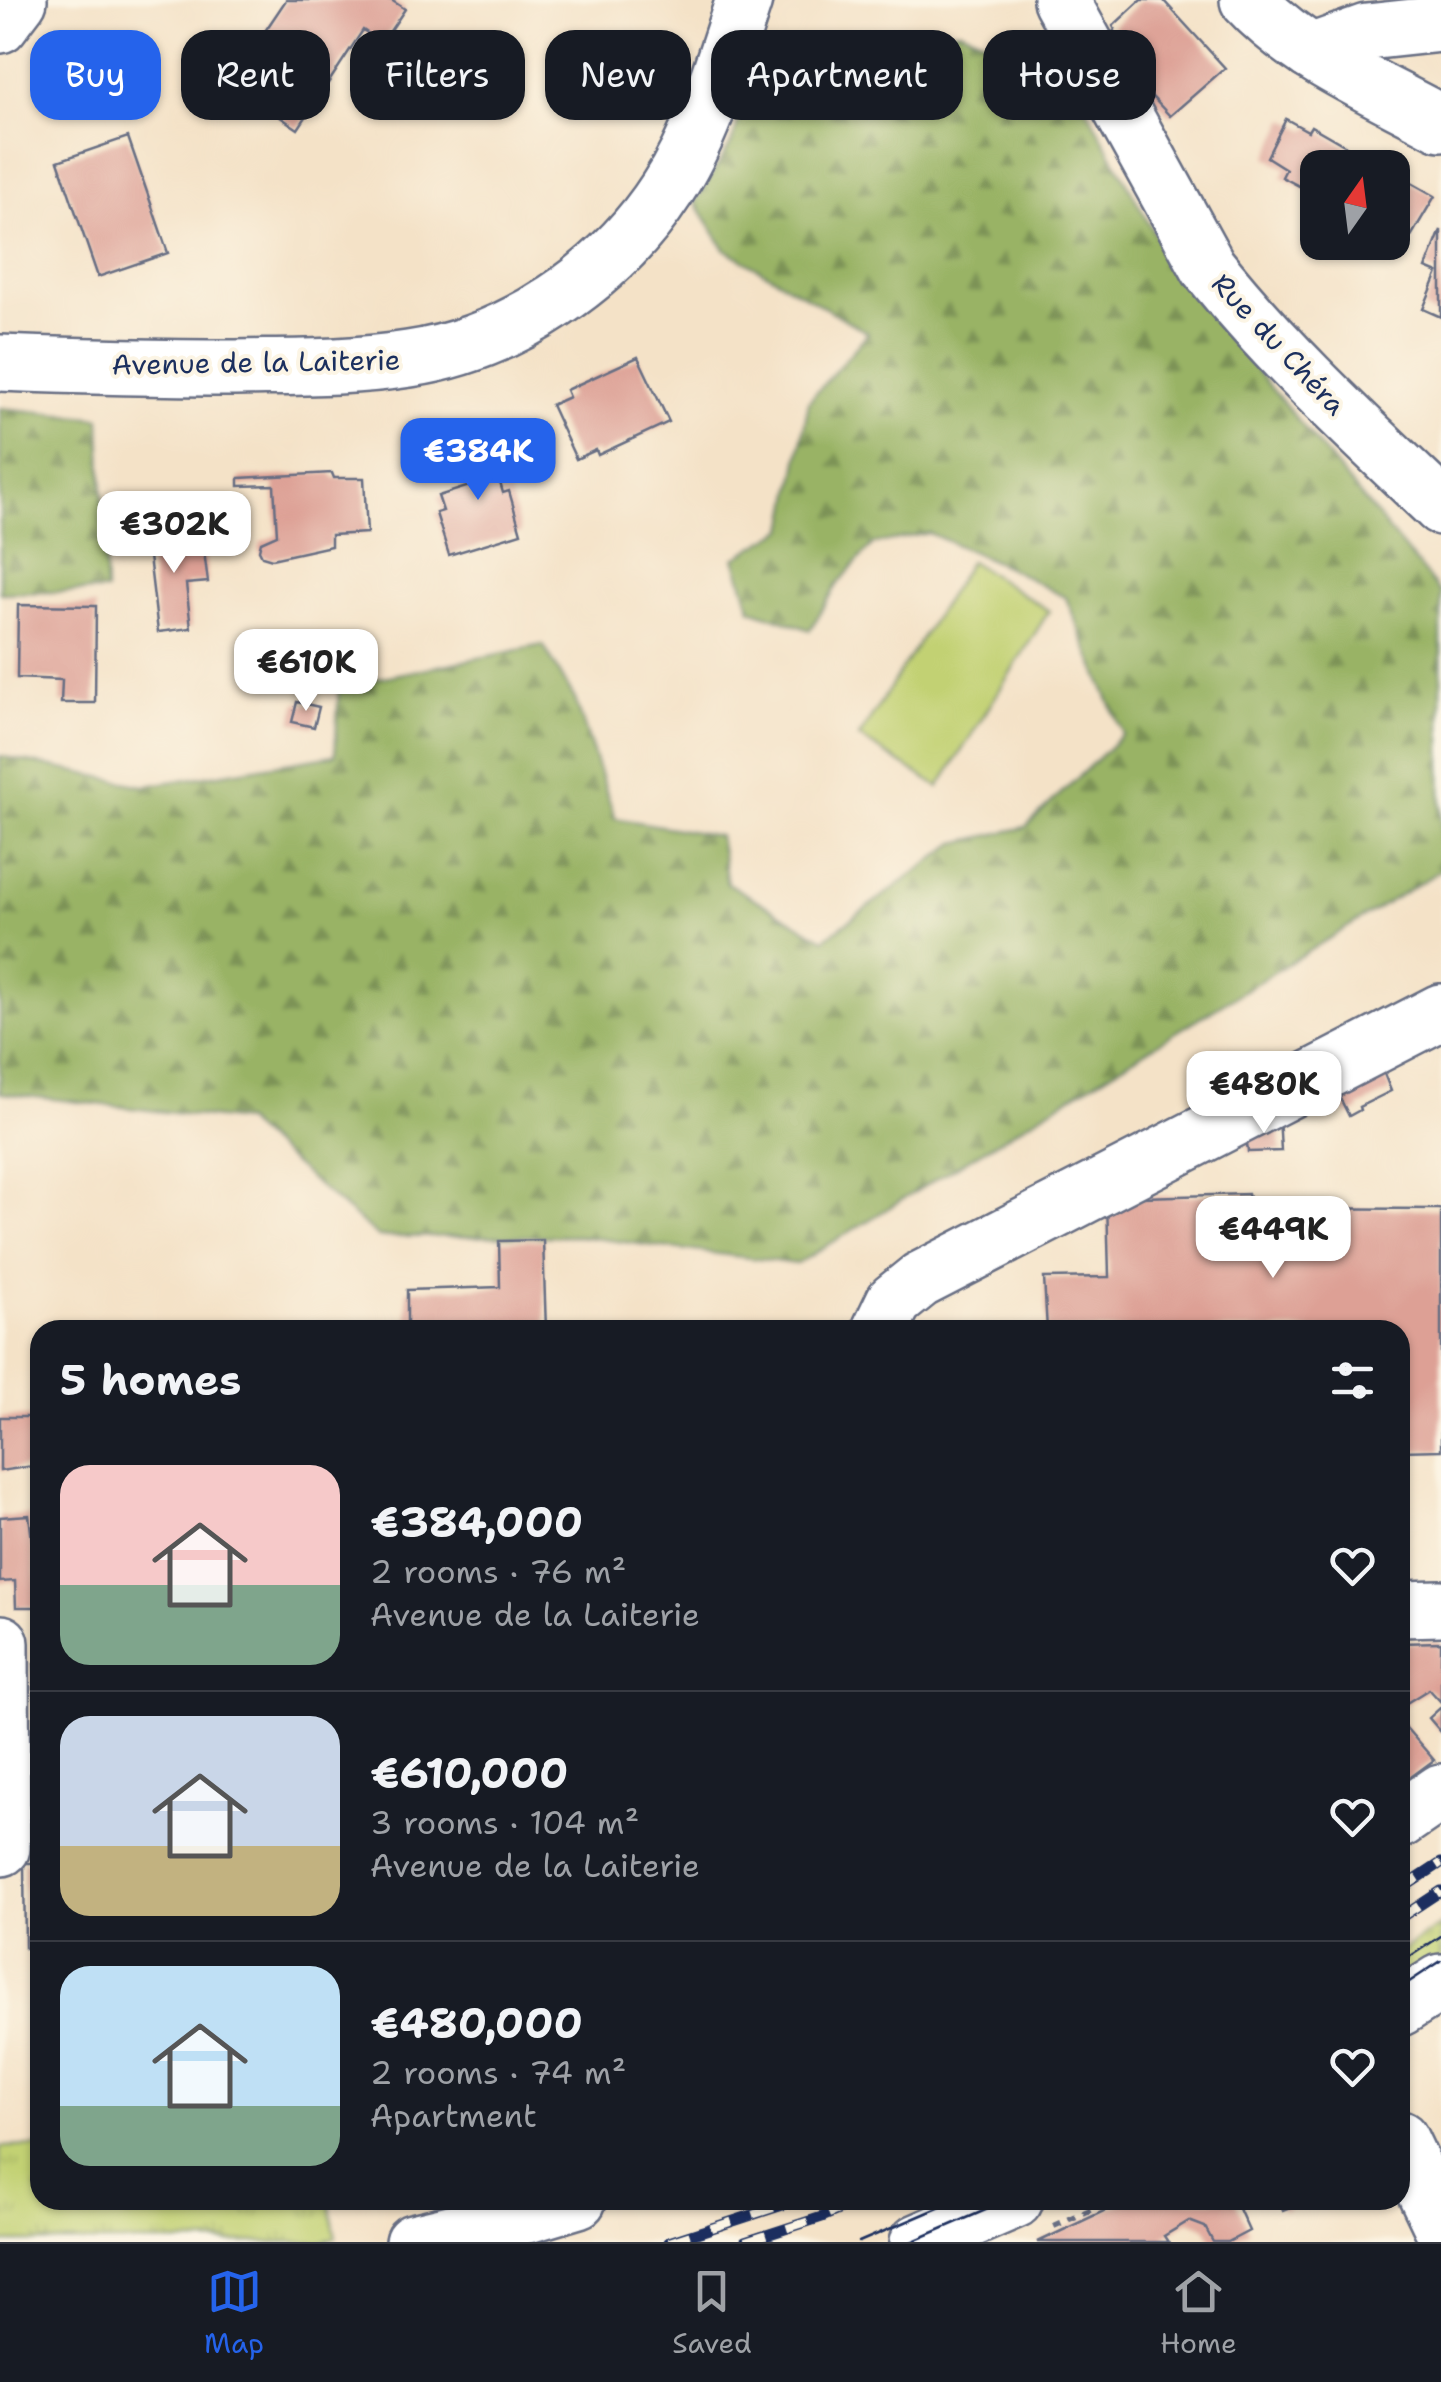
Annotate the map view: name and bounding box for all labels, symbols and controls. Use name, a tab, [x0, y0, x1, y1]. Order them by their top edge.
chip: Buy	[30, 30, 161, 120]
chip: Rent	[181, 30, 330, 120]
chip: Filters	[350, 30, 525, 120]
chip: New	[545, 30, 691, 120]
chip: Apartment	[711, 30, 963, 120]
chip: House	[983, 30, 1156, 120]
north arrow	[1300, 150, 1410, 260]
map controls	[1300, 150, 1410, 260]
street label: Rue du Chéra	[1203, 265, 1355, 423]
street label: Avenue de la Laiterie	[111, 340, 401, 384]
pin: €384K	[408, 418, 548, 503]
text: €384K	[423, 429, 533, 472]
pin: €302K	[104, 491, 244, 576]
text: €302K	[119, 502, 229, 545]
pin: €610K	[236, 629, 376, 714]
text: €610K	[256, 640, 356, 683]
pin: €480K	[1194, 1051, 1334, 1136]
text: €480K	[1208, 1062, 1320, 1105]
pin: €449K	[1203, 1196, 1343, 1281]
text: €449K	[1218, 1207, 1328, 1250]
text: 5 homes	[60, 1352, 241, 1408]
icon: filters	[1325, 1353, 1380, 1408]
text: €384,000	[370, 1494, 583, 1550]
icon: home	[140, 1505, 260, 1625]
icon: heart	[1325, 1538, 1380, 1593]
text: 2 rooms · 76 m²	[370, 1550, 626, 1593]
text: Avenue de la Laiterie	[370, 1593, 700, 1636]
text: €610,000	[370, 1745, 568, 1801]
icon: home	[140, 1756, 260, 1876]
icon: heart	[1325, 1789, 1380, 1844]
text: 3 rooms · 104 m²	[370, 1801, 639, 1844]
text: Avenue de la Laiterie	[370, 1844, 700, 1887]
text: €480,000	[370, 1995, 583, 2051]
icon: home	[140, 2006, 260, 2126]
icon: heart	[1325, 2039, 1380, 2094]
text: 2 rooms · 74 m²	[370, 2051, 626, 2094]
text: Apartment	[370, 2094, 537, 2137]
tab: Map	[204, 2264, 264, 2362]
tab: Saved	[672, 2264, 752, 2362]
tab: Home	[1160, 2264, 1237, 2362]

